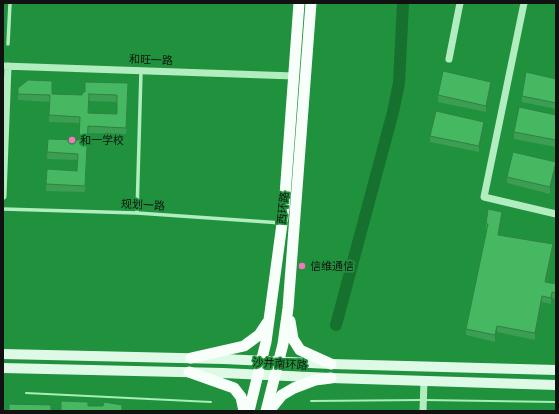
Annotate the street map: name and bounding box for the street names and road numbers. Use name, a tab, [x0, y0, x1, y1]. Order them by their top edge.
street label: 和旺一路	[129, 53, 173, 67]
street label: 西环路	[275, 191, 291, 225]
street label: 规划一路	[121, 197, 165, 213]
street label: 沙井南环路	[252, 356, 308, 372]

